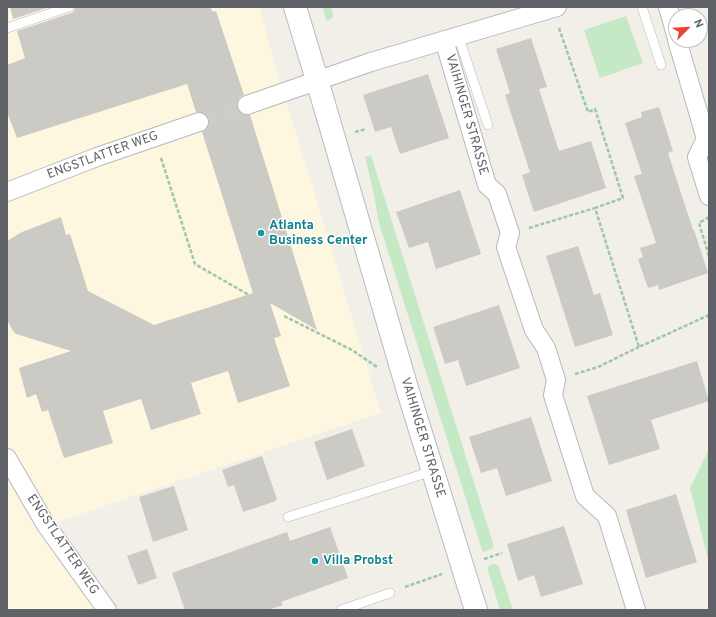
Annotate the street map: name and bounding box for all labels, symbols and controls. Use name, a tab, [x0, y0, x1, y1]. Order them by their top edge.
north arrow	[668, 8, 708, 48]
text: N	[690, 17, 706, 30]
street label: VAIHINGER STRASSE	[441, 53, 491, 177]
street label: ENGSTLATTER WEG	[45, 129, 161, 183]
place label: Atlanta Business Center	[269, 218, 367, 249]
marker: Atlanta Business Center	[256, 228, 266, 238]
street label: VAIHINGER STRASSE	[396, 376, 448, 500]
street label: ENGSTLATTER WEG	[23, 492, 101, 598]
place label: Villa Probst	[323, 553, 393, 569]
marker: Villa Probst	[310, 556, 320, 566]

